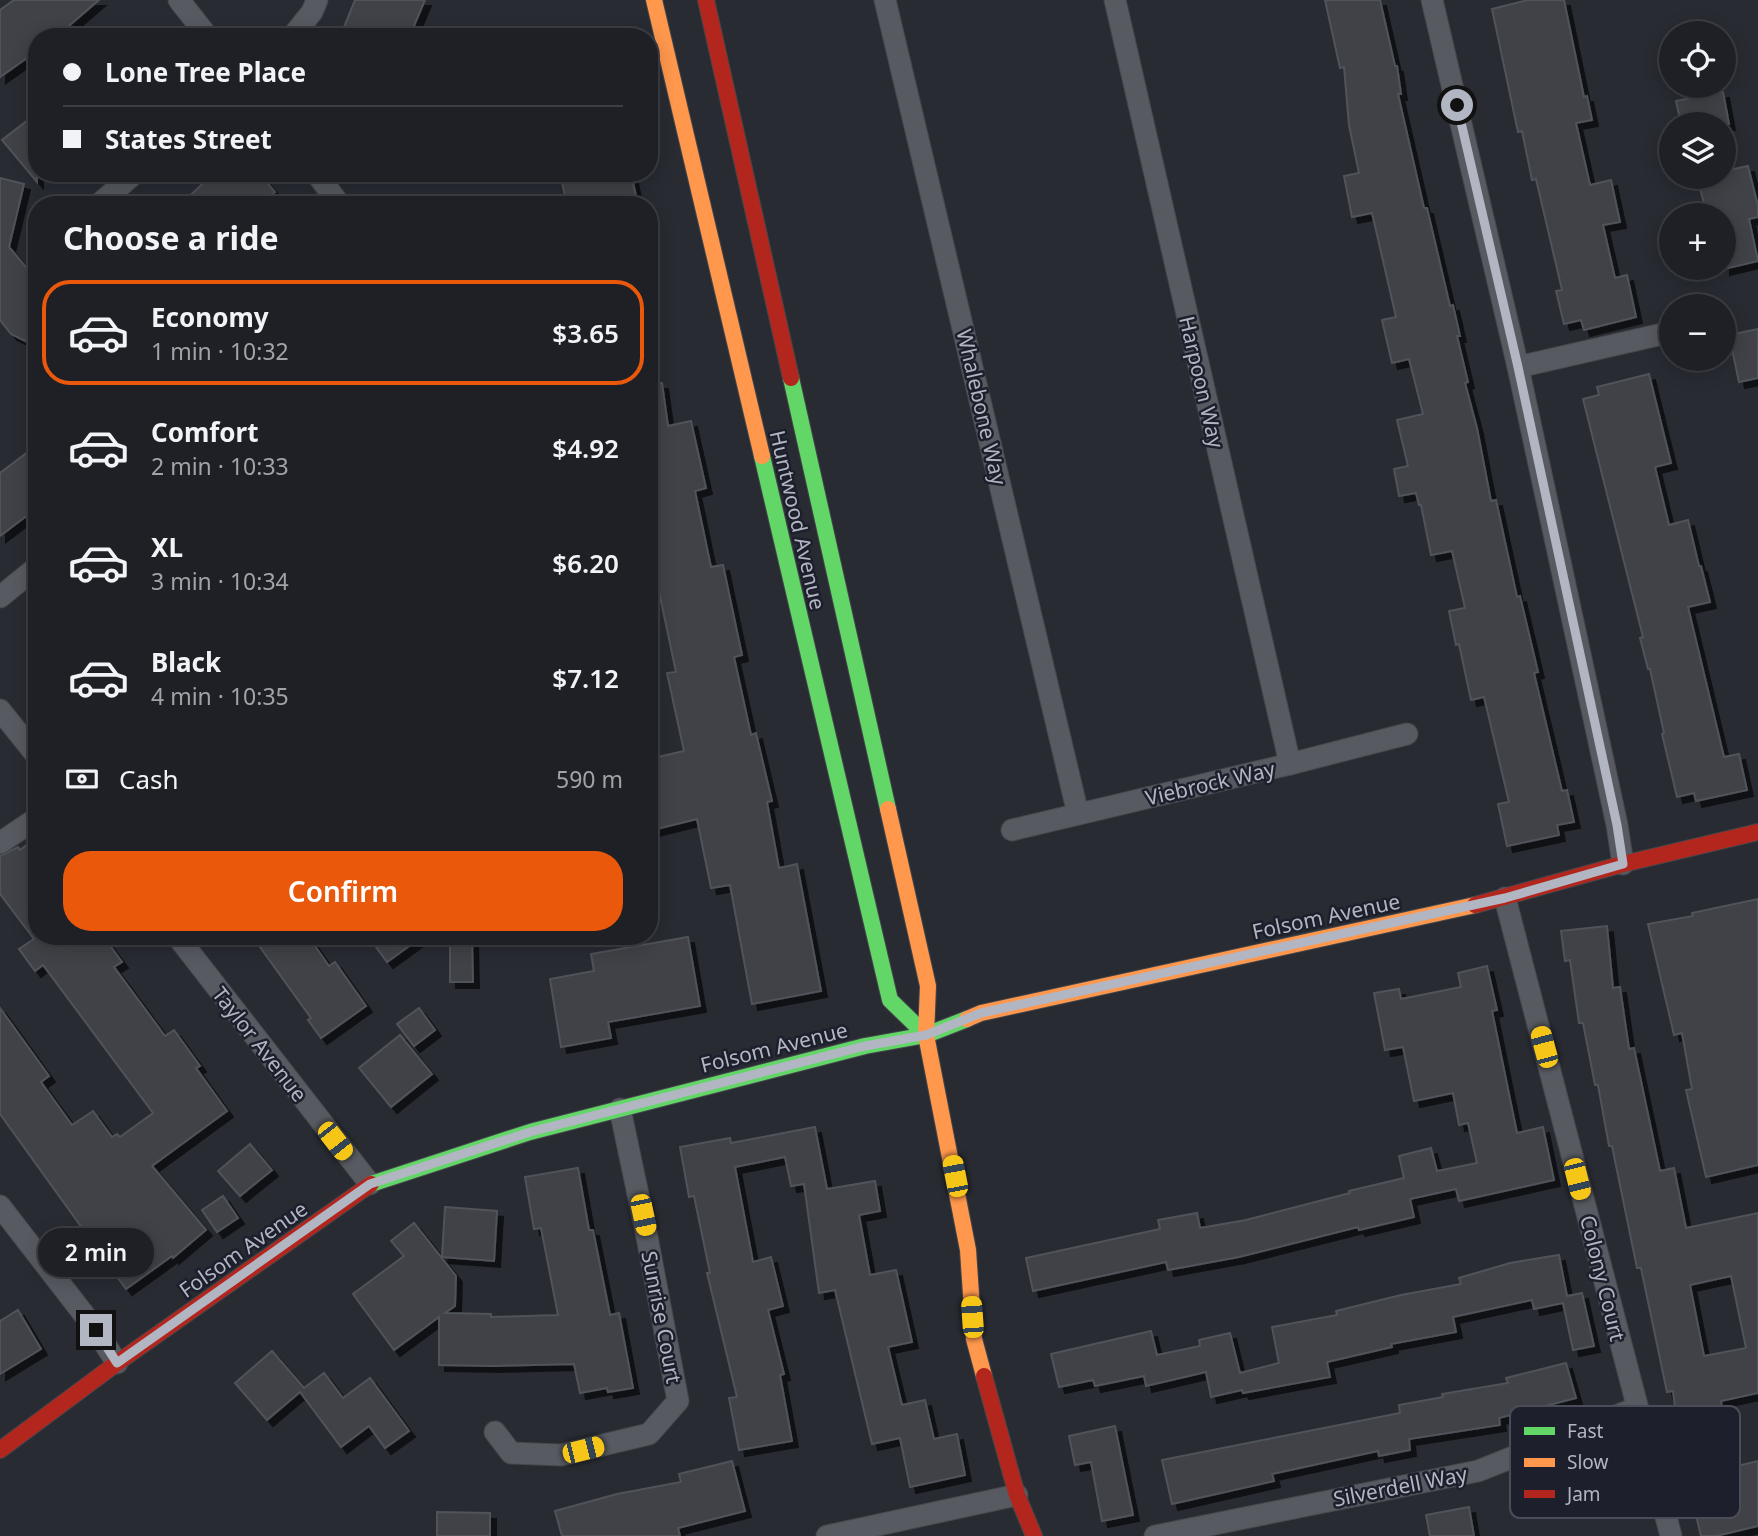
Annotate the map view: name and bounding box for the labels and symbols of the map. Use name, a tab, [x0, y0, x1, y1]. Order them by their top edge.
route start	[1441, 89, 1473, 121]
street label: Harpoon Way	[1173, 313, 1231, 451]
street label: Whalebone Way	[950, 326, 1014, 488]
street label: Huntwood Avenue	[764, 428, 832, 612]
street label: Viebrock Way	[1142, 754, 1278, 811]
street label: Folsom Avenue	[1249, 887, 1403, 945]
street label: Taylor Avenue	[206, 981, 314, 1107]
street label: Folsom Avenue	[698, 1015, 850, 1079]
car	[1529, 1024, 1560, 1070]
car	[314, 1118, 357, 1164]
car	[941, 1153, 970, 1199]
car	[1562, 1156, 1593, 1202]
car	[629, 1192, 658, 1238]
street label: Folsom Avenue	[173, 1194, 313, 1304]
street label: Colony Court	[1574, 1212, 1632, 1344]
callout: 2 min	[38, 1228, 154, 1278]
street label: Sunrise Court	[635, 1248, 689, 1386]
car	[961, 1295, 984, 1339]
route end	[80, 1314, 112, 1346]
legend	[1510, 1406, 1740, 1518]
text: Fast	[1567, 1418, 1604, 1444]
car	[561, 1435, 606, 1465]
text: Slow	[1567, 1449, 1608, 1475]
street label: Silverdell Way	[1331, 1459, 1470, 1513]
text: Jam	[1565, 1481, 1601, 1507]

